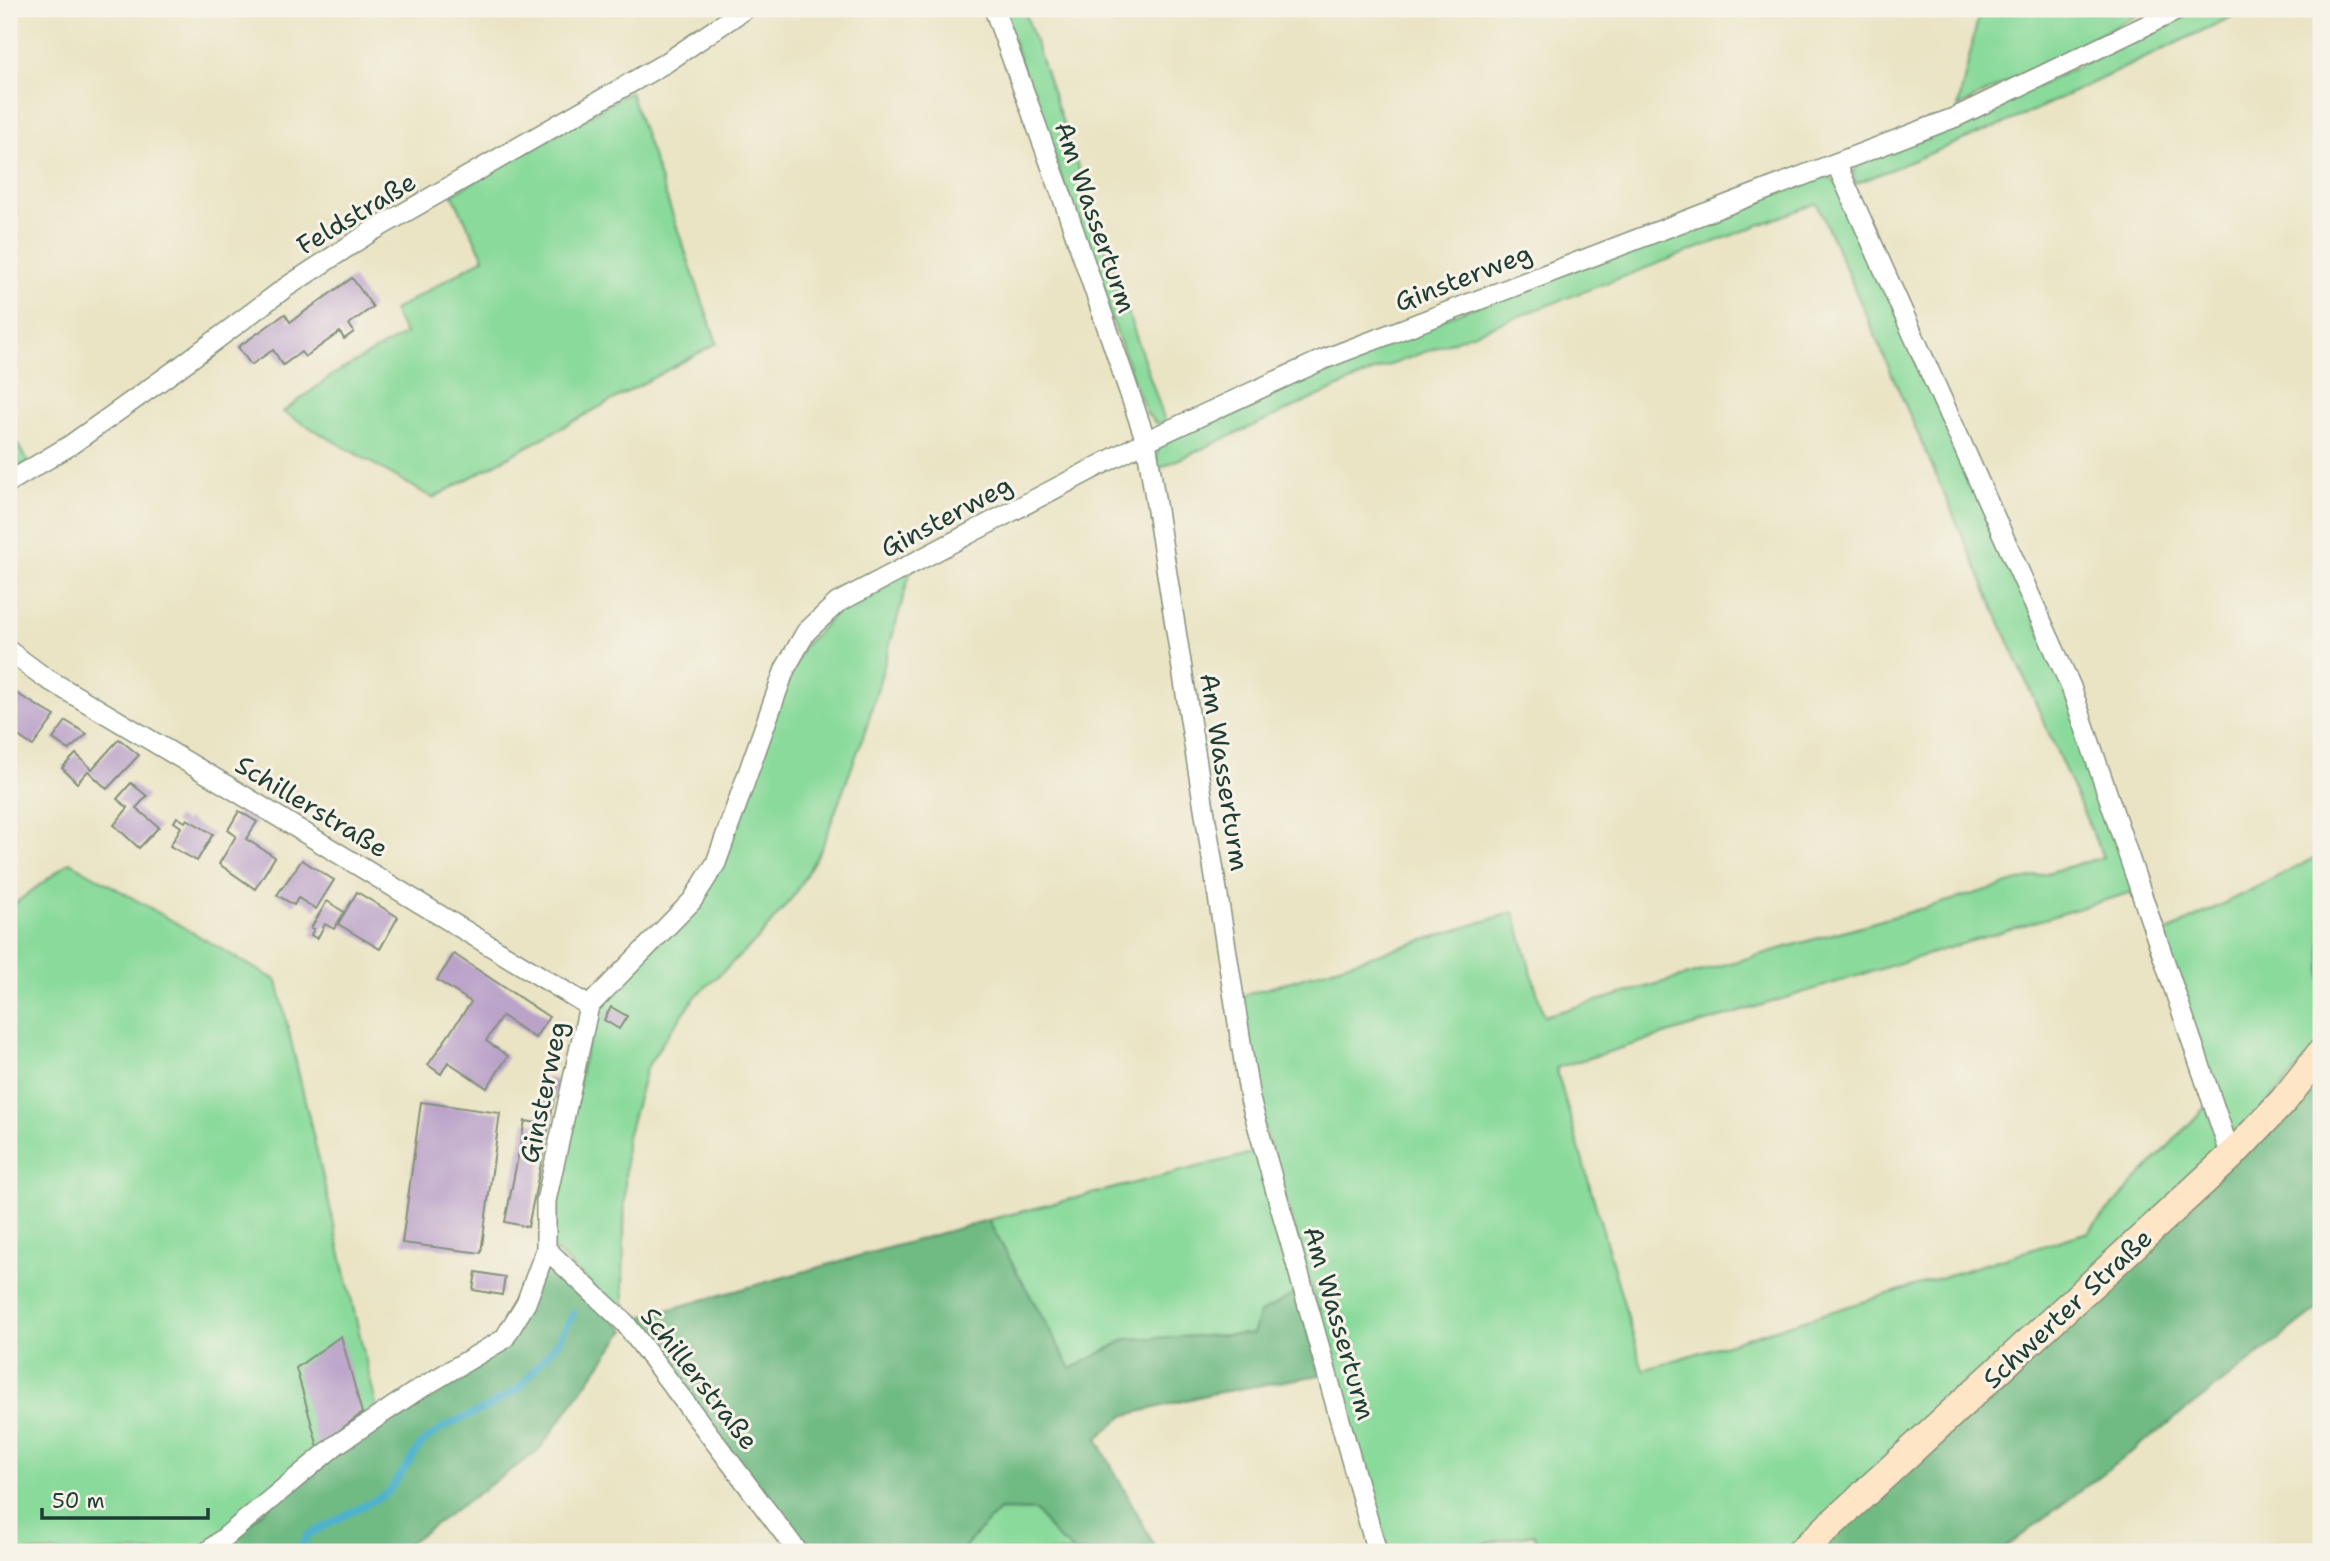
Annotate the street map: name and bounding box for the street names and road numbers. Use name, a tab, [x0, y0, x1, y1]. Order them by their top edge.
street label: Am Wasserturm	[1047, 117, 1145, 317]
street label: Feldstraße	[290, 164, 422, 262]
street label: Ginsterweg	[1389, 235, 1537, 319]
street label: Ginsterweg	[874, 467, 1018, 565]
street label: Am Wasserturm	[1192, 670, 1258, 874]
street label: Schillerstraße	[229, 747, 395, 865]
street label: Ginsterweg	[511, 1018, 575, 1166]
street label: Schwerter Straße	[1975, 1220, 2159, 1396]
street label: Am Wasserturm	[1296, 1222, 1384, 1424]
street label: Schillerstraße	[633, 1299, 767, 1457]

